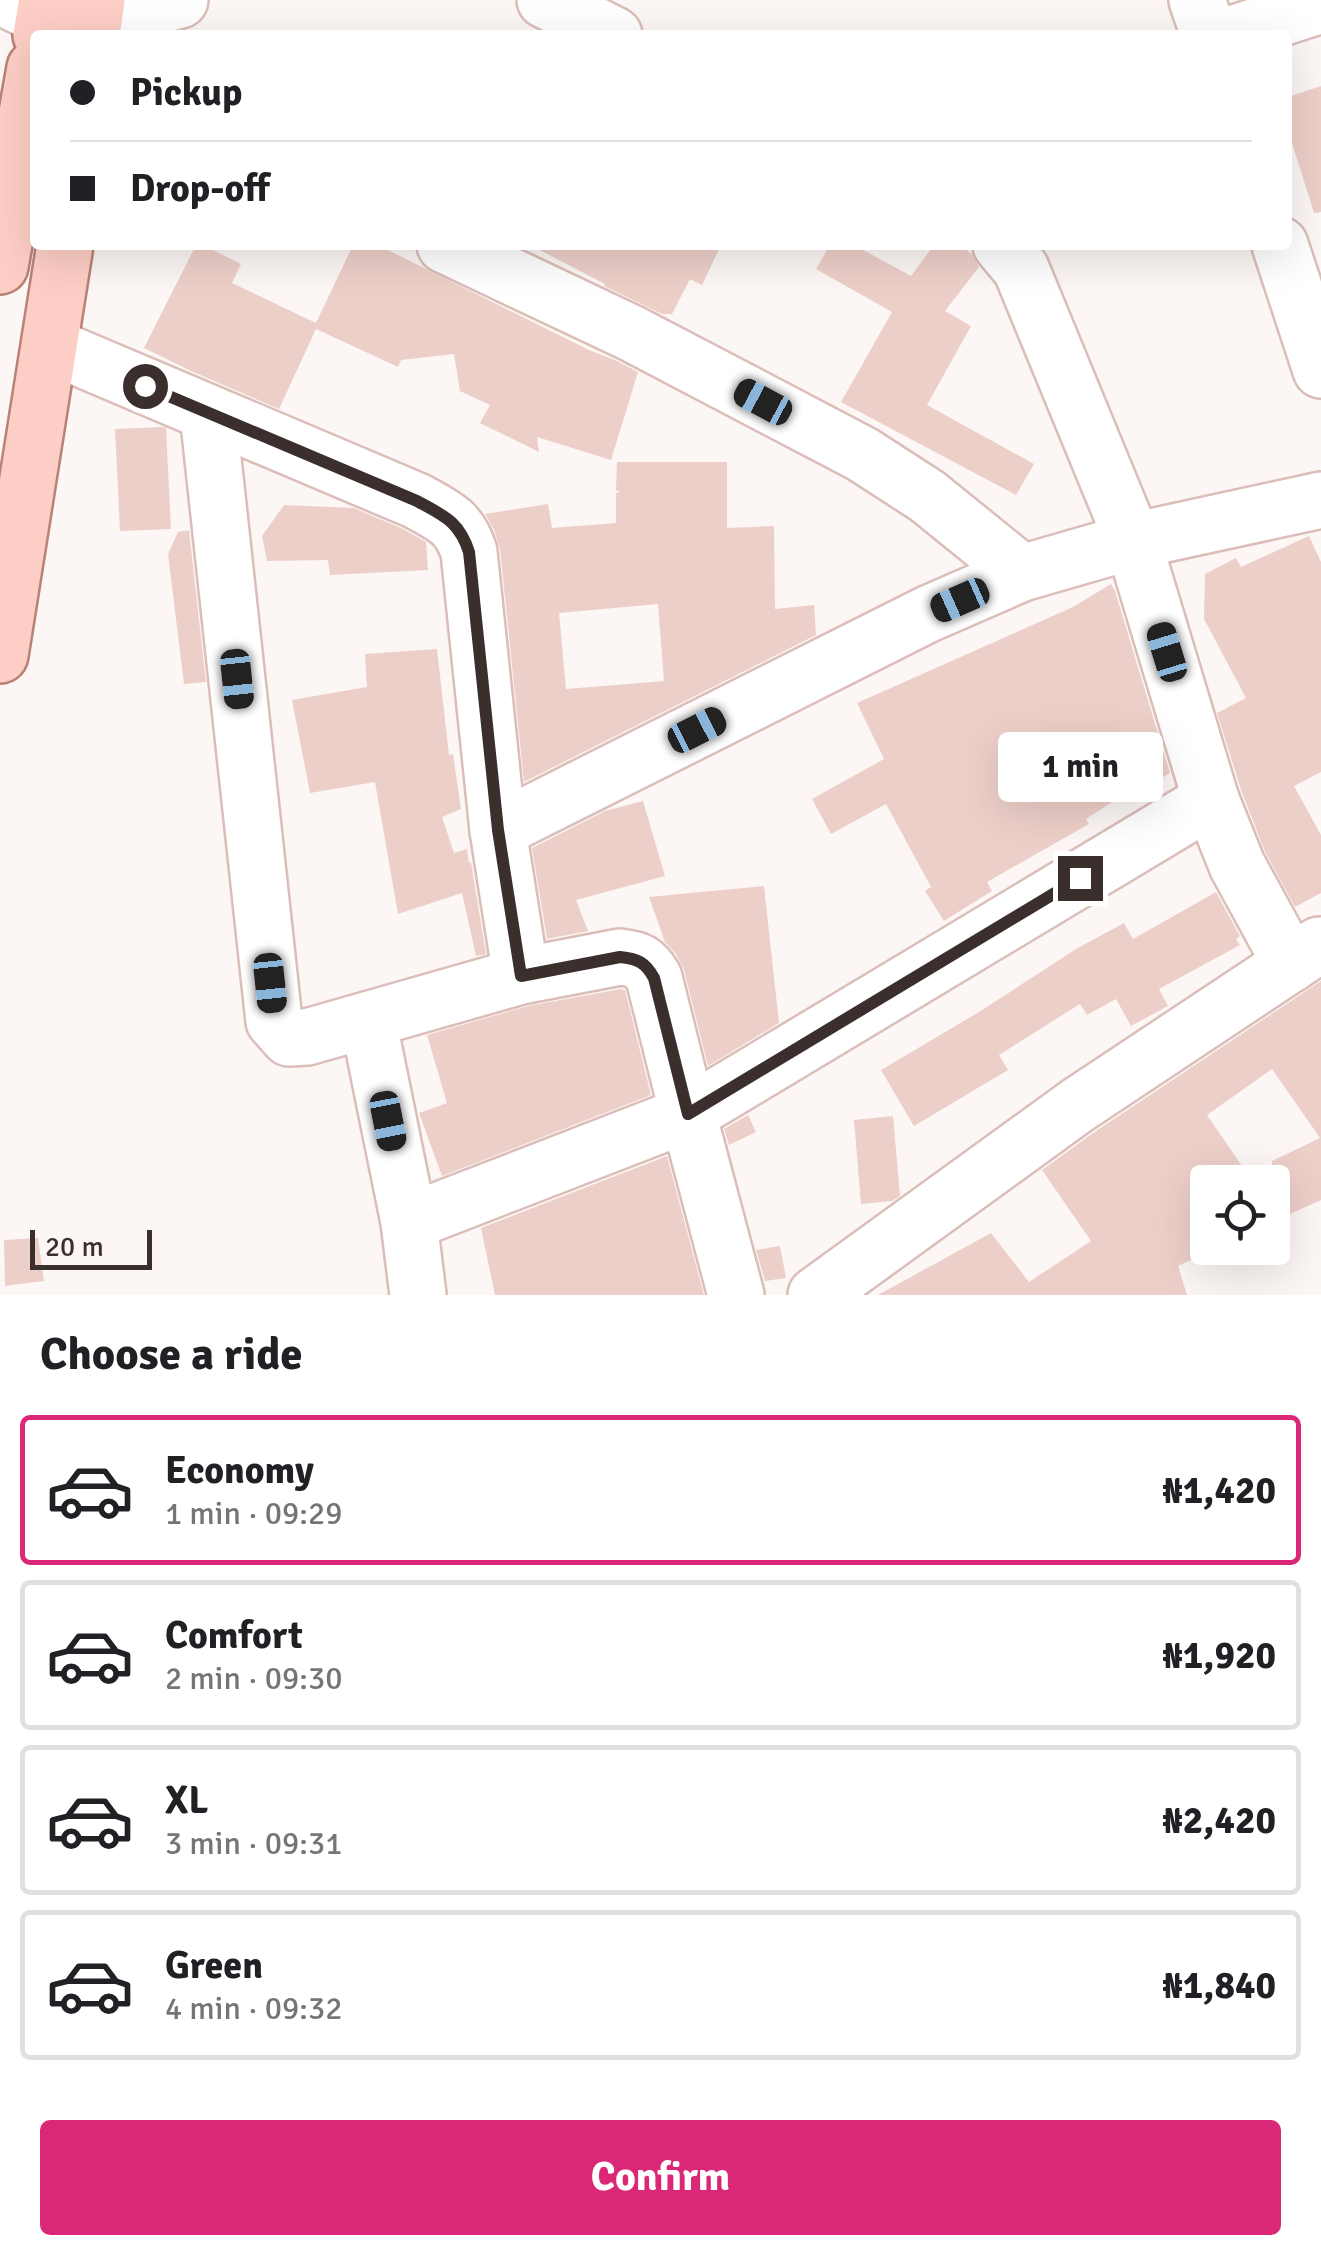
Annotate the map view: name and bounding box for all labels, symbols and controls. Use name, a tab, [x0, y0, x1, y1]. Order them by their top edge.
text: Pickup	[130, 69, 242, 116]
text: Drop-off	[130, 165, 270, 212]
route start	[123, 364, 168, 409]
car	[729, 375, 797, 429]
car	[926, 574, 994, 626]
car	[1144, 619, 1190, 685]
car	[219, 648, 255, 710]
car	[663, 703, 731, 757]
callout: 1 min	[998, 733, 1162, 803]
text: 1 min	[1042, 747, 1119, 786]
route end	[1058, 856, 1103, 901]
car	[252, 952, 288, 1014]
car	[368, 1089, 408, 1153]
map controls	[1190, 1165, 1290, 1265]
button: locate	[1190, 1165, 1290, 1265]
scale bar	[30, 1225, 152, 1270]
text: 20 m	[45, 1230, 104, 1264]
text: Choose a ride	[40, 1327, 303, 1382]
icon: car	[45, 1445, 135, 1535]
text: Economy	[165, 1447, 314, 1494]
text: ₦1,420	[1162, 1467, 1276, 1514]
text: 1 min · 09:29	[165, 1494, 343, 1533]
icon: car	[45, 1610, 135, 1700]
text: Comfort	[165, 1612, 303, 1659]
text: ₦1,920	[1162, 1632, 1276, 1679]
text: 2 min · 09:30	[165, 1659, 343, 1698]
icon: car	[45, 1775, 135, 1865]
text: XL	[165, 1777, 208, 1824]
text: ₦2,420	[1162, 1797, 1276, 1844]
text: 3 min · 09:31	[165, 1824, 343, 1863]
icon: car	[45, 1940, 135, 2030]
text: Green	[165, 1942, 263, 1989]
text: ₦1,840	[1162, 1962, 1276, 2009]
text: 4 min · 09:32	[165, 1989, 343, 2028]
button: Confirm	[40, 2120, 1281, 2235]

